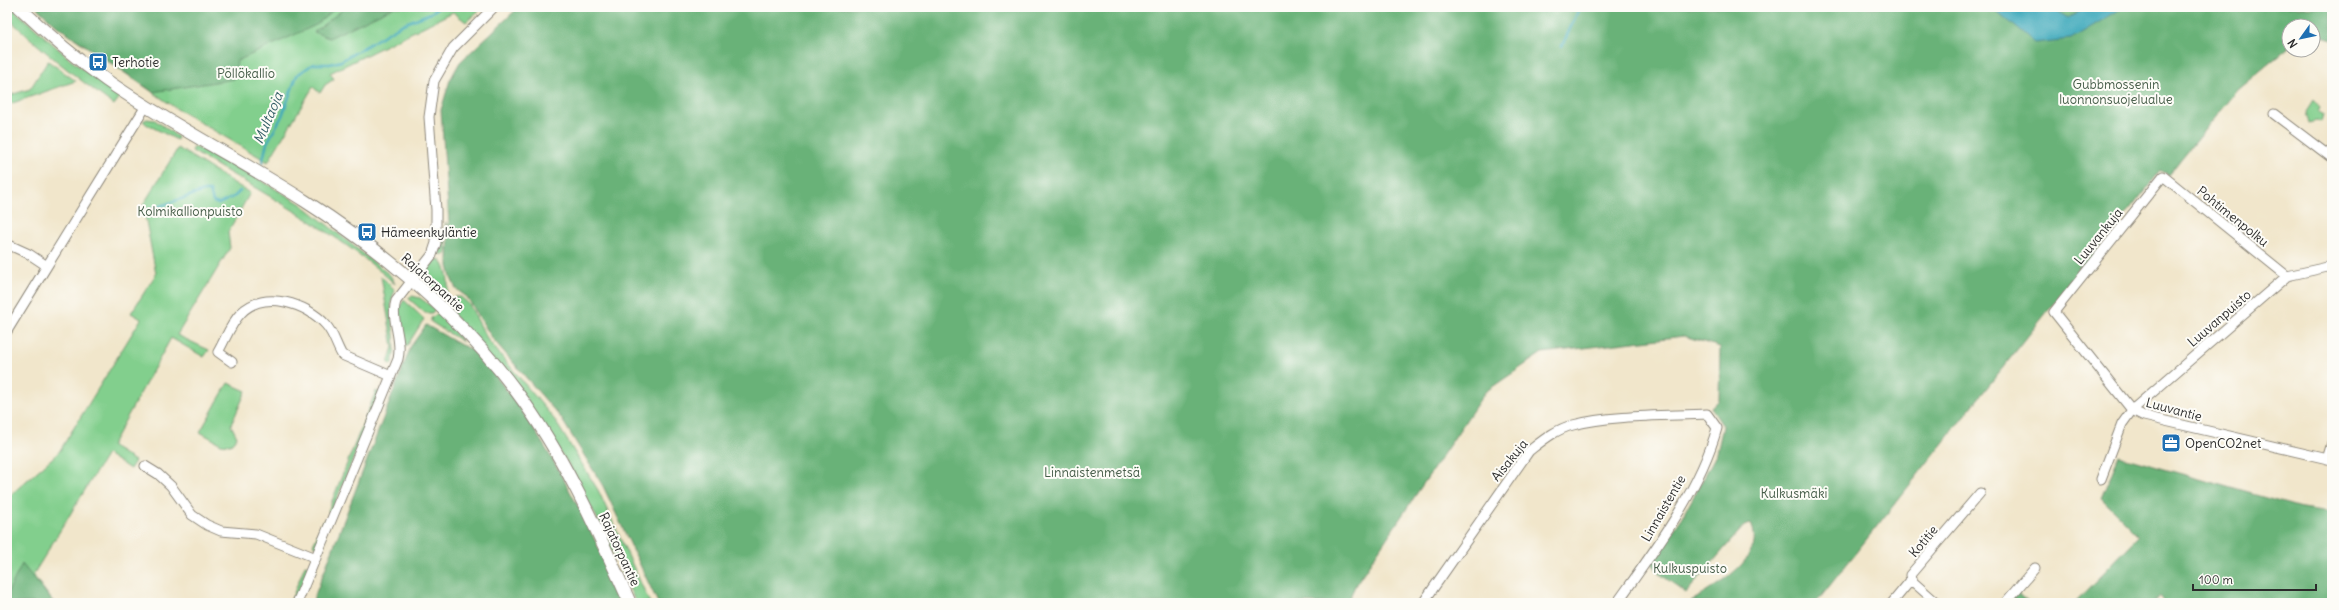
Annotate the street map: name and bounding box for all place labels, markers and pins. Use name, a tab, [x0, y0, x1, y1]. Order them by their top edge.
bus stop icon: Terhotie	[87, 51, 109, 73]
place label: Terhotie	[112, 54, 159, 71]
bus stop icon: Hämeenkyläntie	[356, 221, 378, 243]
place label: Hämeenkyläntie	[381, 224, 477, 241]
office icon: OpenCO2net	[2160, 432, 2182, 454]
place label: OpenCO2net	[2185, 435, 2262, 452]

